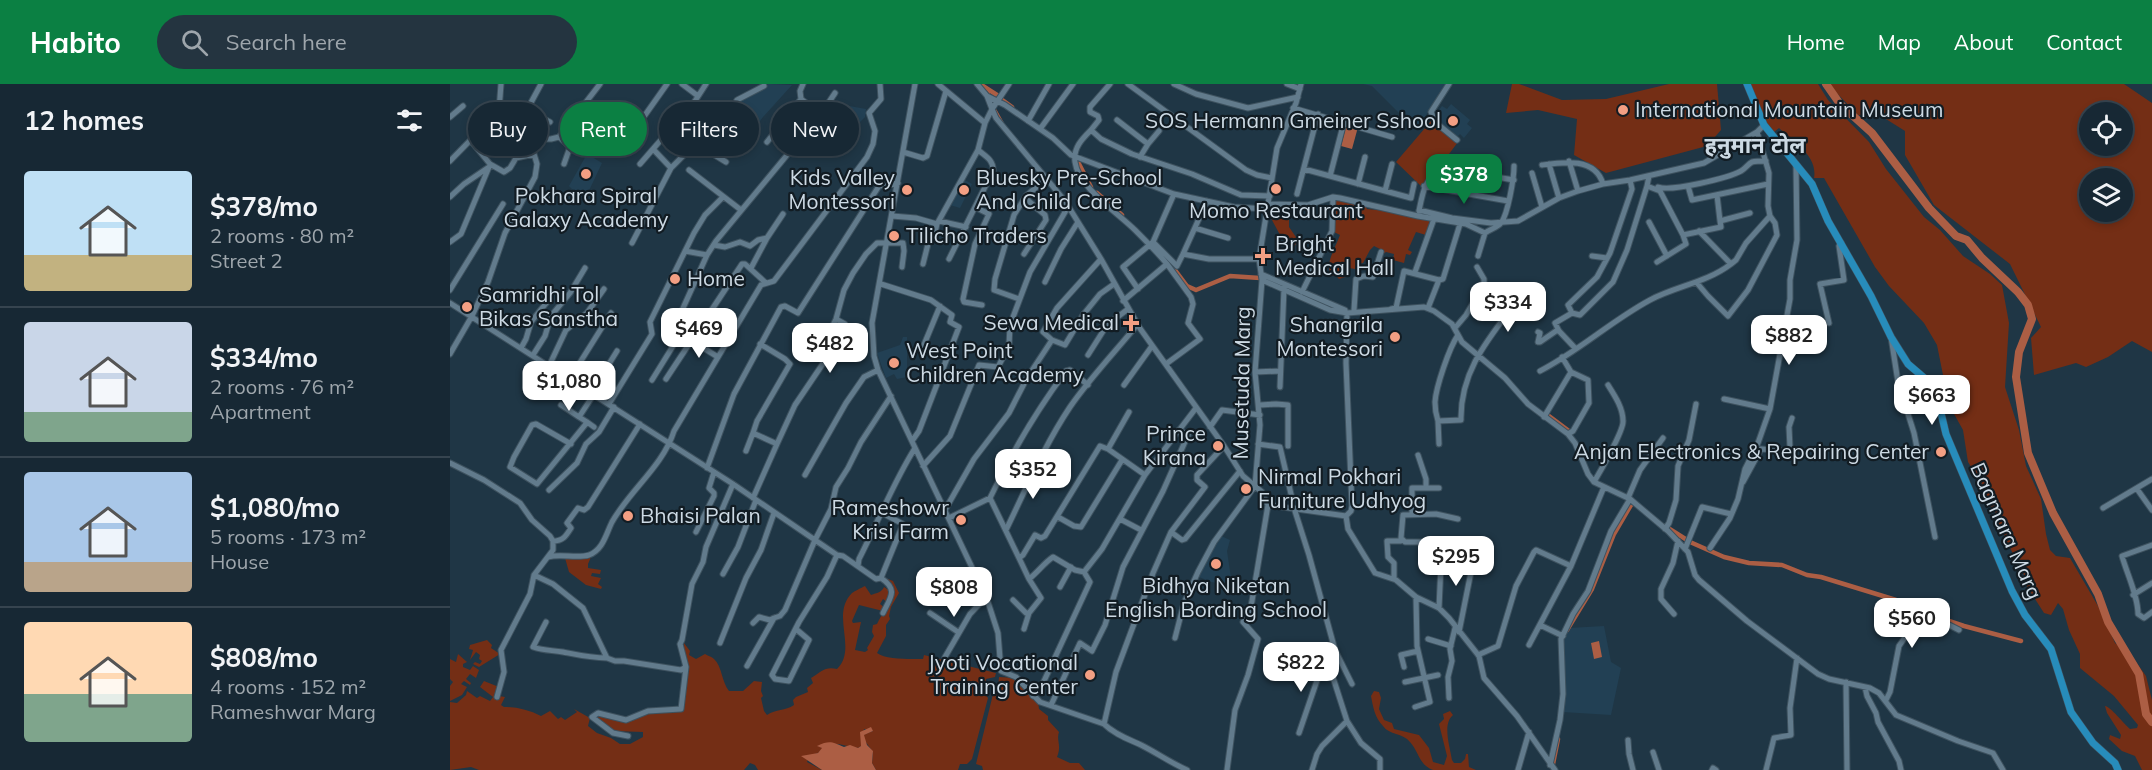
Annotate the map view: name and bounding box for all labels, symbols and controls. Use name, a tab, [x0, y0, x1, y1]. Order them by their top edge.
search box	[157, 15, 577, 69]
text: Habito	[30, 25, 121, 60]
icon: search	[178, 26, 211, 59]
text: Search here	[226, 28, 347, 56]
text: Home	[1787, 29, 1845, 55]
text: Map	[1878, 29, 1921, 55]
text: About	[1954, 29, 2013, 55]
text: Contact	[2046, 29, 2122, 55]
place label: International Mountain Museum	[1635, 96, 1943, 122]
chip: Buy	[468, 102, 548, 156]
chip: Rent	[560, 102, 647, 156]
chip: Filters	[659, 102, 759, 156]
chip: New	[771, 102, 859, 156]
map controls	[2079, 102, 2133, 222]
button: locate	[2079, 102, 2133, 156]
marker: International Mountain Museum	[1616, 103, 1630, 117]
text: 12 homes	[24, 104, 144, 137]
icon: filters	[393, 104, 426, 137]
place label: SOS Hermann Gmeiner Sshool	[1145, 107, 1441, 133]
marker: SOS Hermann Gmeiner Sshool	[1446, 114, 1460, 128]
district label: हनुमान टोल	[1705, 131, 1806, 159]
pin: $378	[1428, 154, 1500, 205]
text: $378	[1440, 161, 1488, 186]
place label: Kids Valley Montessori	[789, 164, 895, 214]
place label: Bluesky Pre-School And Child Care	[976, 164, 1162, 214]
marker: Pokhara Spiral Galaxy Academy	[579, 167, 593, 181]
button: layers	[2079, 168, 2133, 222]
place label: Pokhara Spiral Galaxy Academy	[504, 182, 668, 232]
marker: Momo Restaurant	[1269, 182, 1283, 196]
marker: Kids Valley Montessori	[900, 183, 914, 197]
marker: Bluesky Pre-School And Child Care	[957, 183, 971, 197]
text: $378/mo	[210, 190, 318, 223]
icon: home	[72, 195, 144, 267]
place label: Momo Restaurant	[1189, 197, 1363, 223]
place label: Tilicho Traders	[906, 222, 1047, 248]
text: 2 rooms · 80 m²	[210, 223, 354, 248]
marker: Tilicho Traders	[887, 229, 901, 243]
place label: Bright Medical Hall	[1275, 230, 1394, 280]
text: Street 2	[210, 248, 283, 273]
marker: Bright Medical Hall	[1256, 249, 1270, 263]
place label: Home	[687, 265, 745, 291]
marker: Home	[668, 272, 682, 286]
place label: Samridhi Tol Bikas Sanstha	[479, 281, 618, 331]
pin: $334	[1472, 282, 1544, 333]
text: $334	[1484, 289, 1532, 314]
marker: Samridhi Tol Bikas Sanstha	[460, 300, 474, 314]
street label: Musetuda Marg	[1227, 306, 1255, 460]
pin: $469	[663, 308, 735, 359]
place label: Sewa Medical	[984, 309, 1119, 335]
place label: Shangrila Montessori	[1277, 311, 1383, 361]
text: $469	[675, 315, 723, 340]
pin: $882	[1753, 315, 1825, 366]
marker: Sewa Medical	[1124, 316, 1138, 330]
text: $882	[1765, 322, 1813, 347]
pin: $482	[794, 323, 866, 374]
text: $482	[806, 330, 854, 355]
marker: Shangrila Montessori	[1388, 330, 1402, 344]
place label: West Point Children Academy	[906, 337, 1084, 387]
text: $334/mo	[210, 341, 318, 374]
icon: home	[72, 346, 144, 418]
marker: West Point Children Academy	[887, 356, 901, 370]
pin: $1,080	[520, 361, 618, 412]
text: $1,080	[537, 368, 601, 393]
text: 2 rooms · 76 m²	[210, 374, 354, 399]
pin: $663	[1896, 375, 1968, 426]
text: $663	[1908, 382, 1956, 407]
text: Apartment	[210, 399, 311, 424]
place label: Prince Kirana	[1143, 420, 1206, 470]
place label: Anjan Electronics & Repairing Center	[1574, 438, 1929, 464]
marker: Prince Kirana	[1211, 439, 1225, 453]
marker: Anjan Electronics & Repairing Center	[1934, 445, 1948, 459]
pin: $352	[997, 449, 1069, 500]
text: $352	[1009, 456, 1057, 481]
street label: Bagmara Marg	[1965, 458, 2049, 603]
place label: Nirmal Pokhari Furniture Udhyog	[1258, 463, 1426, 513]
marker: Nirmal Pokhari Furniture Udhyog	[1239, 482, 1253, 496]
text: $1,080/mo	[210, 491, 340, 524]
place label: Rameshowr Krisi Farm	[832, 494, 949, 544]
icon: home	[72, 496, 144, 568]
place label: Bhaisi Palan	[640, 502, 761, 528]
marker: Bhaisi Palan	[621, 509, 635, 523]
marker: Rameshowr Krisi Farm	[954, 513, 968, 527]
text: 5 rooms · 173 m²	[210, 524, 366, 549]
pin: $295	[1420, 536, 1492, 587]
text: $295	[1432, 543, 1480, 568]
text: House	[210, 549, 269, 574]
marker: Bidhya Niketan English Bording School	[1209, 557, 1223, 571]
pin: $808	[918, 567, 990, 618]
place label: Bidhya Niketan English Bording School	[1105, 572, 1327, 622]
text: $808	[930, 574, 978, 599]
pin: $560	[1876, 598, 1948, 649]
text: $560	[1888, 605, 1936, 630]
text: $808/mo	[210, 641, 318, 674]
pin: $822	[1265, 642, 1337, 693]
icon: home	[72, 646, 144, 718]
place label: Jyoti Vocational Training Center	[928, 649, 1078, 699]
text: $822	[1277, 649, 1325, 674]
marker: Jyoti Vocational Training Center	[1083, 668, 1097, 682]
text: 4 rooms · 152 m²	[210, 674, 366, 699]
text: Rameshwar Marg	[210, 699, 376, 724]

